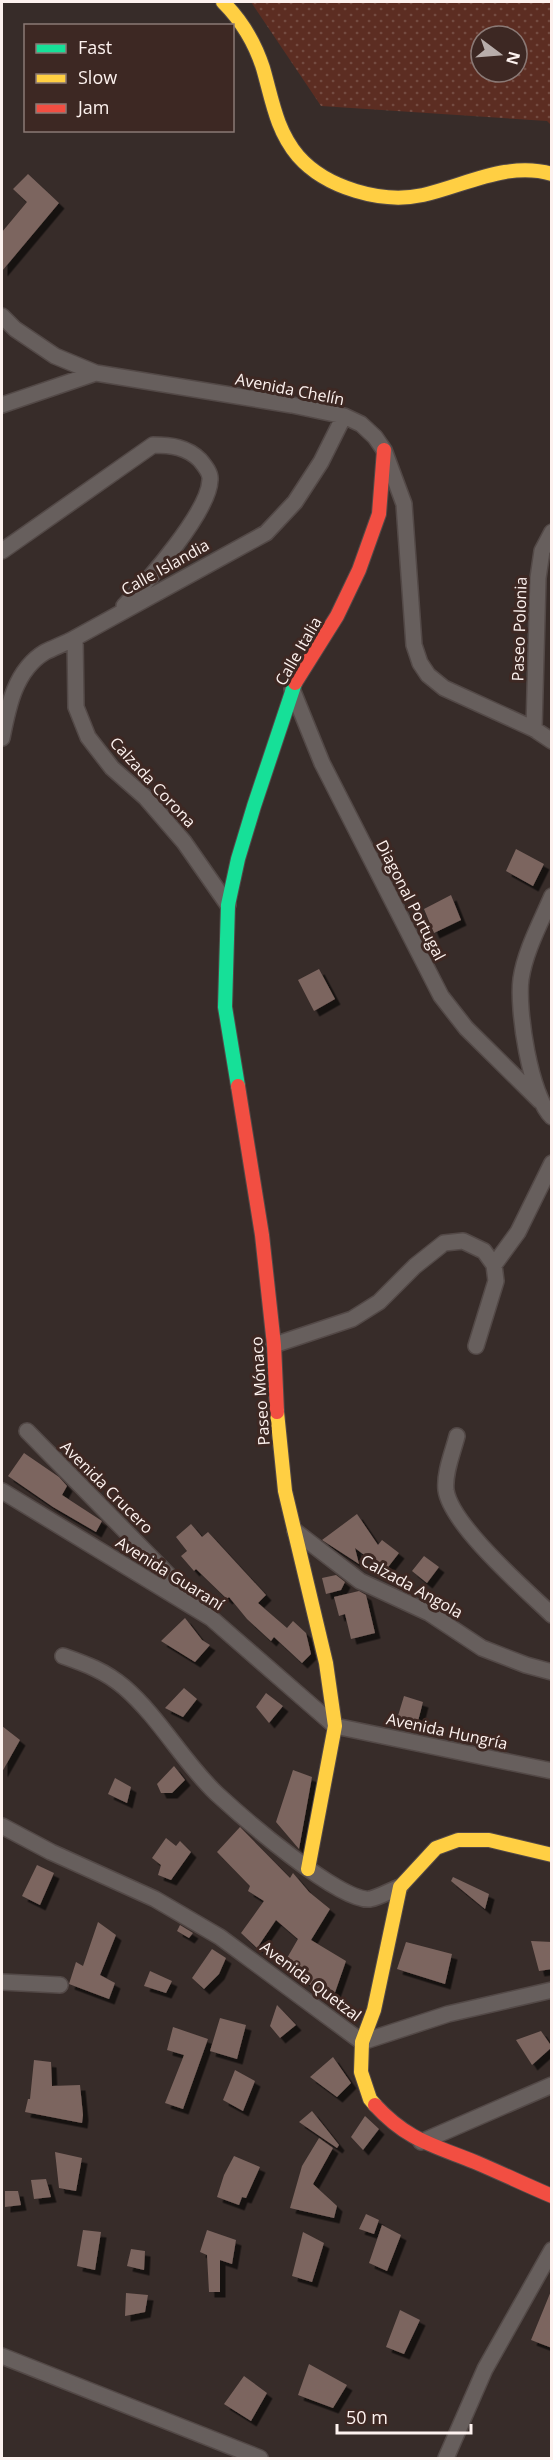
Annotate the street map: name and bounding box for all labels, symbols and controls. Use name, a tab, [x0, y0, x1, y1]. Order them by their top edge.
legend	[24, 24, 234, 132]
north arrow	[469, 24, 529, 84]
text: Fast	[78, 35, 112, 59]
text: N	[501, 49, 526, 67]
text: Slow	[78, 65, 117, 89]
text: Jam	[76, 95, 110, 119]
street label: Avenida Chelín	[234, 368, 346, 410]
street label: Calle Islandia	[117, 534, 213, 600]
street label: Paseo Polonia	[506, 576, 532, 682]
street label: Calle Italia	[269, 612, 327, 690]
street label: Calzada Corona	[105, 732, 201, 832]
street label: Diagonal Portugal	[371, 836, 451, 964]
street label: Paseo Mónaco	[245, 1336, 275, 1446]
street label: Avenida Crucero	[56, 1436, 158, 1538]
street label: Avenida Guaraní	[112, 1531, 229, 1616]
street label: Calzada Angola	[357, 1549, 467, 1623]
street label: Avenida Hungría	[384, 1707, 510, 1755]
street label: Avenida Quetzal	[256, 1936, 366, 2026]
scale bar	[337, 2397, 470, 2435]
text: 50 m	[346, 2405, 388, 2429]

